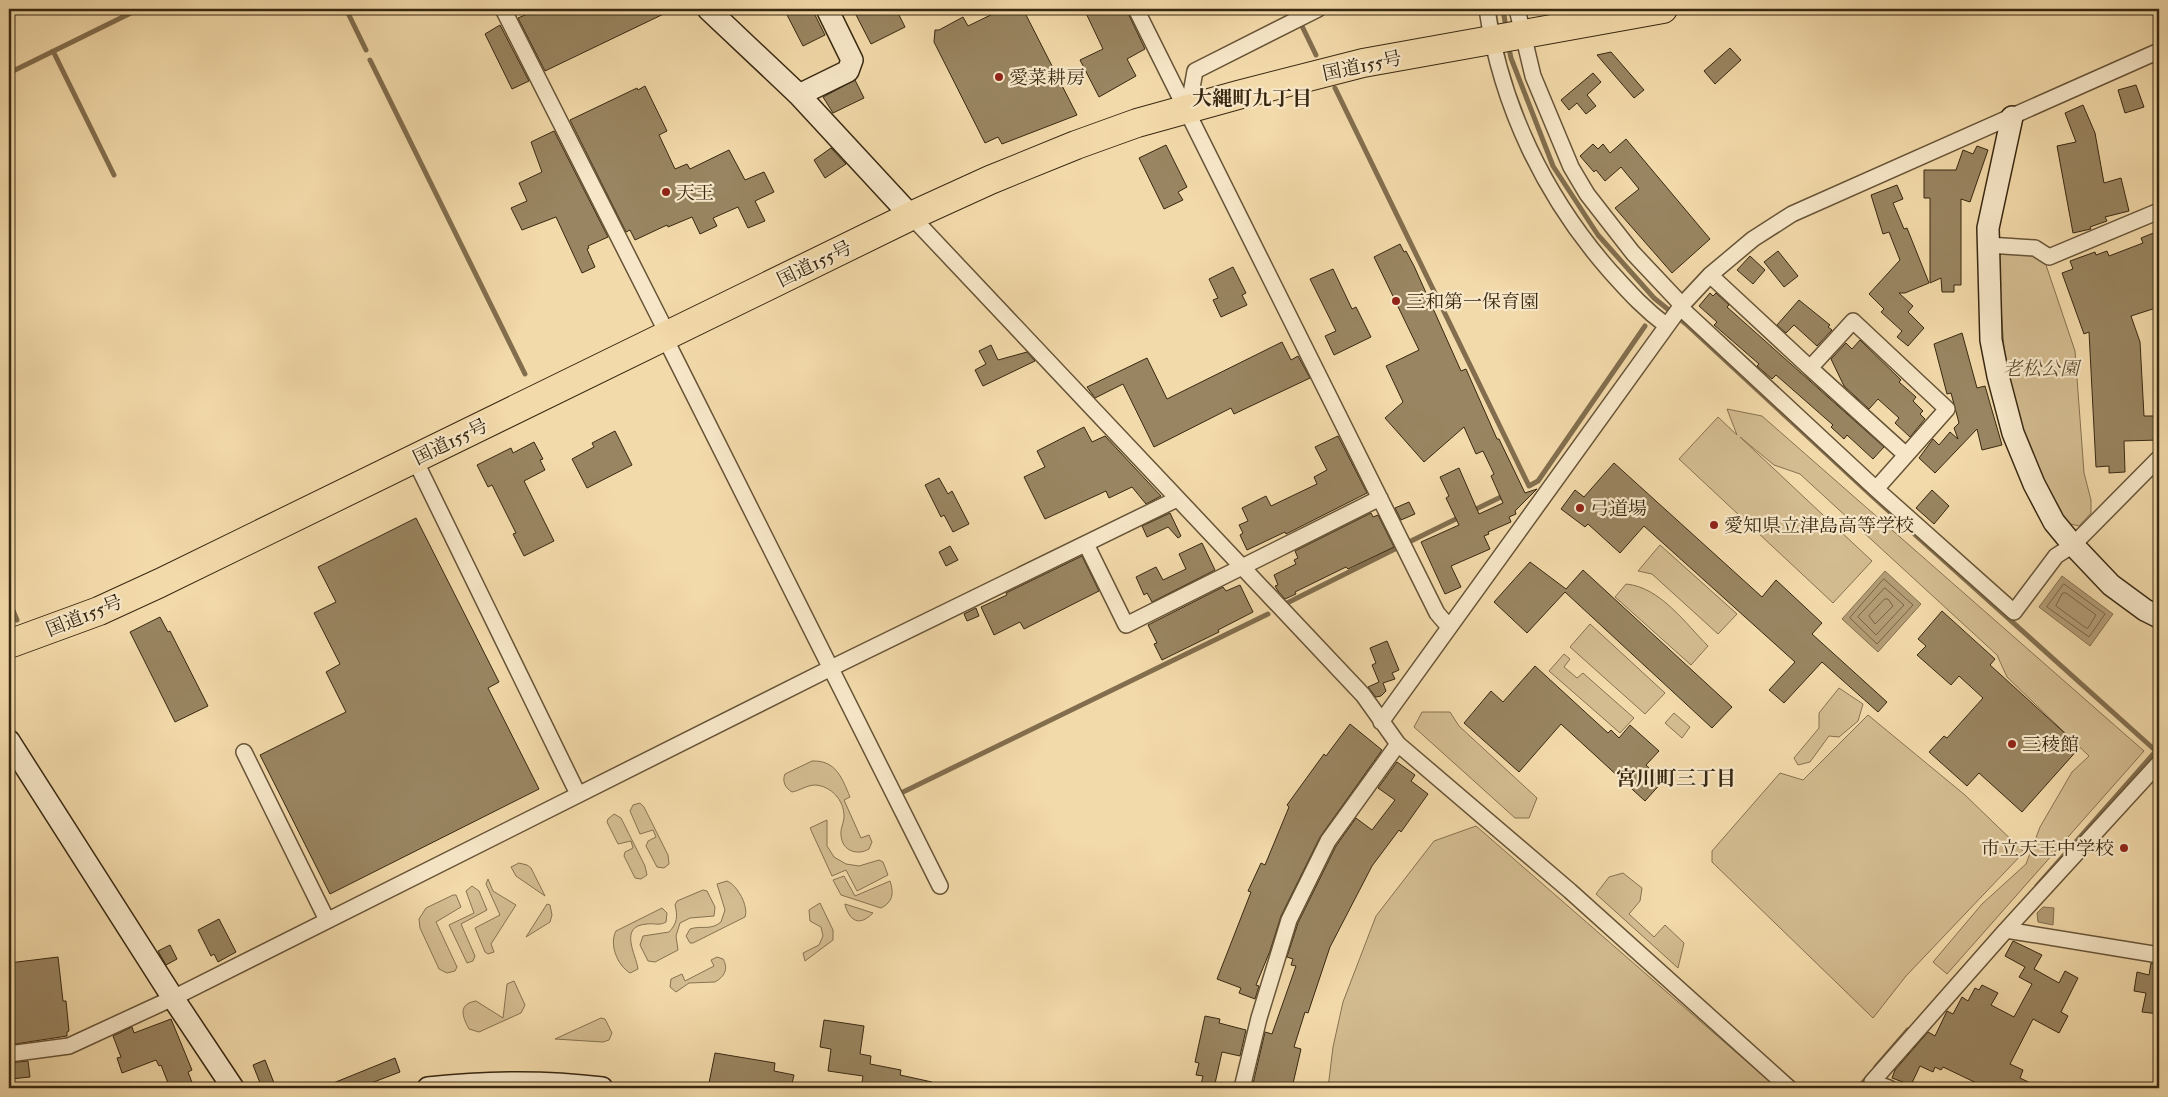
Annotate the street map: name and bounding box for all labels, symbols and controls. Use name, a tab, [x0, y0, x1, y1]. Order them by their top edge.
street label: 国道155号	[1320, 46, 1404, 86]
place label: 愛菜耕房	[1009, 66, 1085, 90]
marker: 愛菜耕房	[993, 71, 1005, 83]
district label: 大縄町九丁目	[1192, 86, 1312, 111]
place label: 天王	[676, 181, 714, 205]
marker: 天王	[660, 186, 672, 198]
street label: 国道155号	[773, 235, 856, 292]
place label: 三和第一保育園	[1406, 290, 1539, 314]
marker: 三和第一保育園	[1390, 295, 1402, 307]
park label: 老松公園	[2003, 357, 2082, 381]
street label: 国道155号	[409, 413, 492, 470]
place label: 弓道場	[1590, 497, 1647, 521]
marker: 弓道場	[1574, 502, 1586, 514]
place label: 愛知県立津島高等学校	[1724, 514, 1914, 538]
marker: 愛知県立津島高等学校	[1708, 519, 1720, 531]
street label: 国道155号	[43, 590, 126, 642]
place label: 三稜館	[2022, 733, 2079, 757]
marker: 三稜館	[2006, 738, 2018, 750]
district label: 宮川町三丁目	[1616, 766, 1736, 791]
place label: 市立天王中学校	[1981, 837, 2114, 861]
marker: 市立天王中学校	[2118, 842, 2130, 854]

